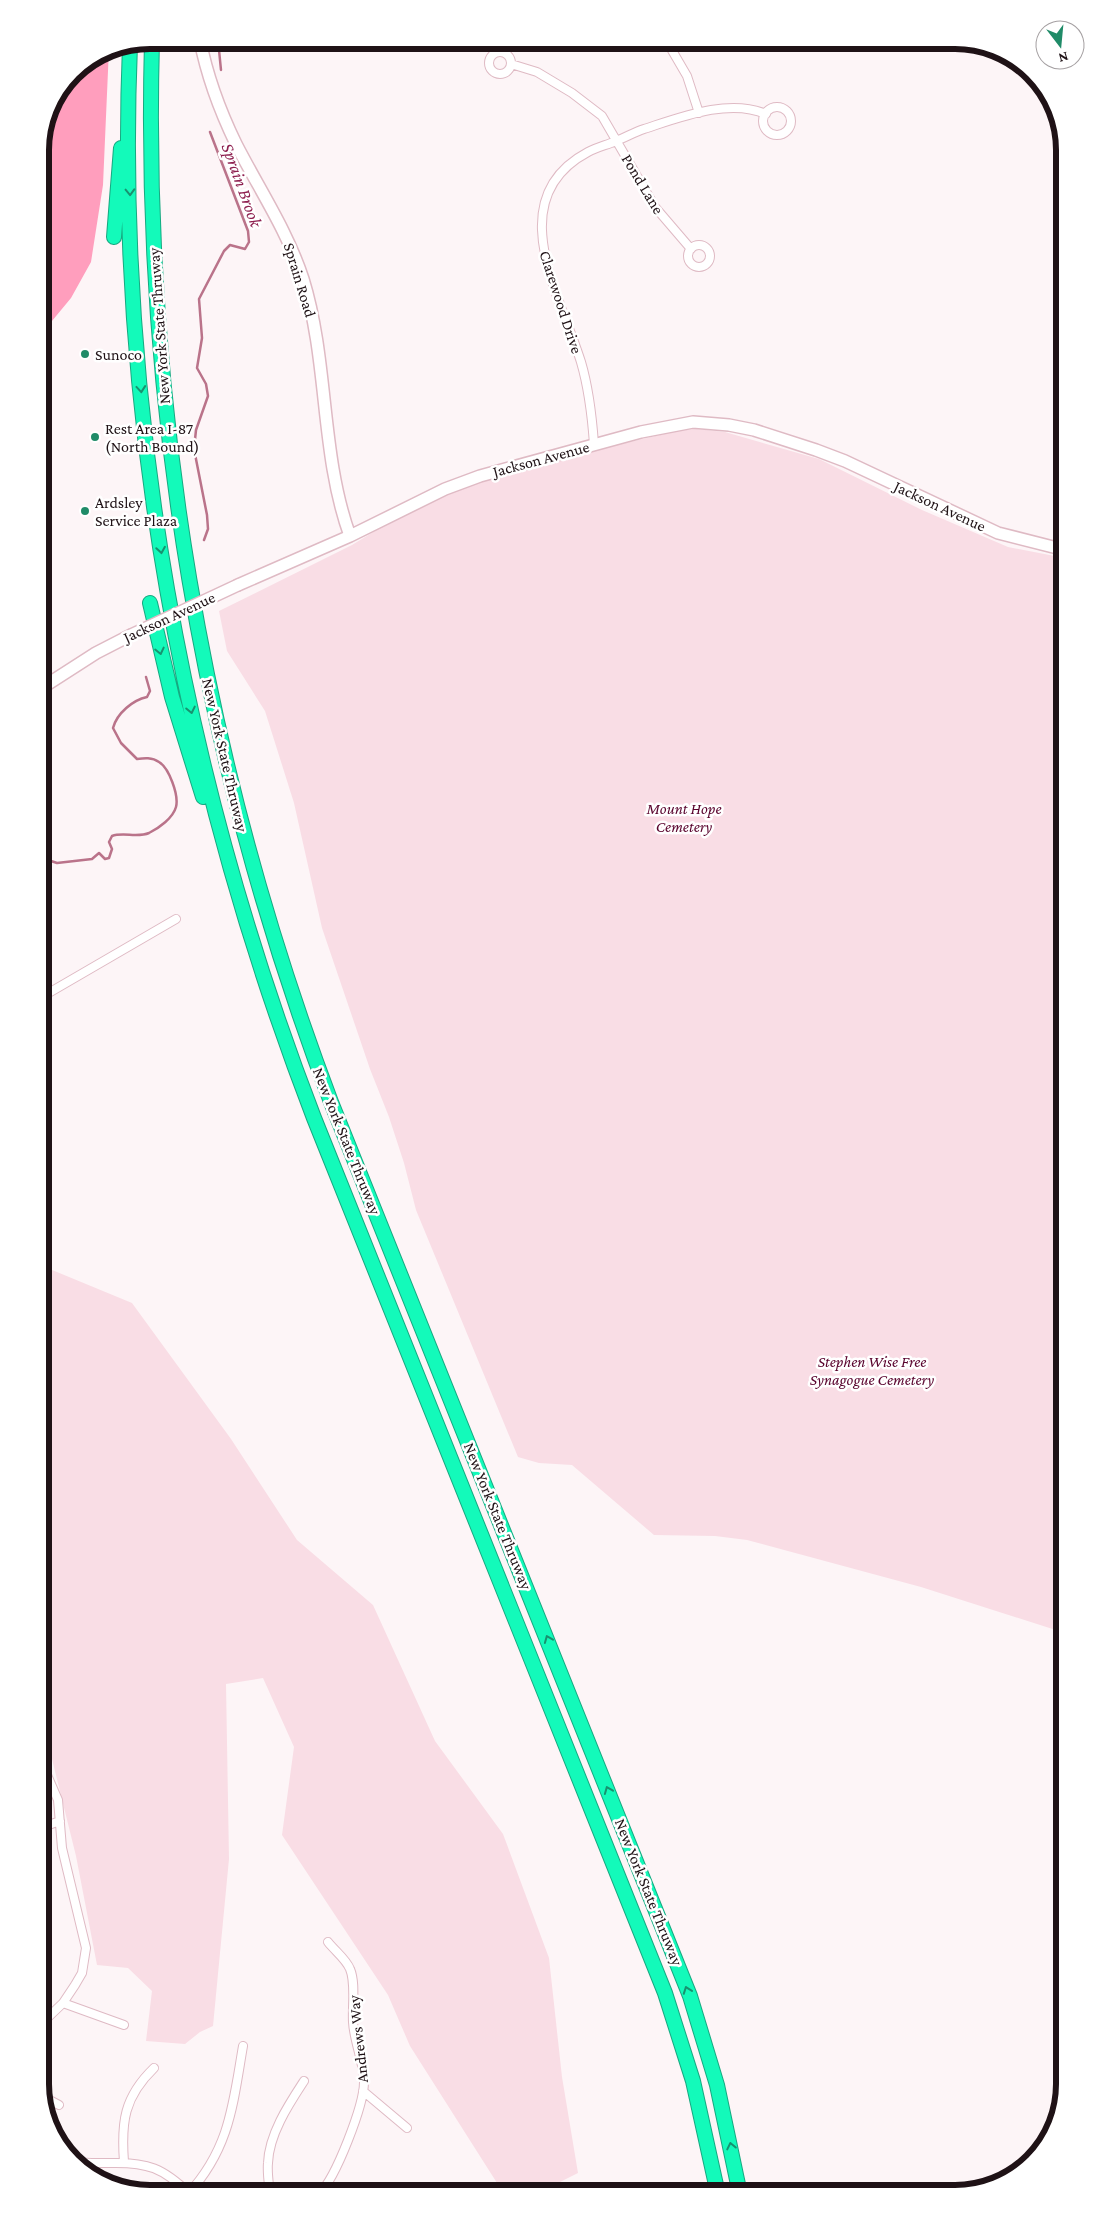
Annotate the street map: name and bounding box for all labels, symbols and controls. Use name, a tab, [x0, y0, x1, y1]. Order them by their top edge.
north arrow	[1035, 20, 1085, 70]
text: N	[1056, 48, 1070, 67]
water label: Sprain Brook	[218, 140, 267, 231]
street label: Pond Lane	[619, 151, 667, 217]
one-way arrow	[124, 188, 135, 196]
street label: Sprain Road	[280, 241, 320, 320]
street label: New York State Thruway	[145, 246, 174, 405]
street label: Clarewood Drive	[536, 248, 586, 356]
place label: Sunoco	[95, 346, 142, 363]
marker: Sunoco	[79, 348, 91, 360]
one-way arrow	[135, 385, 146, 393]
place label: Rest Area I-87 (North Bound)	[105, 420, 199, 456]
marker: Rest Area I-87 (North Bound)	[89, 431, 101, 443]
street label: Jackson Avenue	[489, 438, 591, 482]
street label: Jackson Avenue	[889, 476, 989, 536]
place label: Ardsley Service Plaza	[95, 494, 178, 529]
marker: Ardsley Service Plaza	[79, 505, 91, 517]
one-way arrow	[156, 546, 166, 554]
street label: Jackson Avenue	[119, 588, 218, 647]
one-way arrow	[154, 646, 165, 655]
street label: New York State Thruway	[198, 677, 251, 834]
one-way arrow	[185, 705, 196, 714]
park label: Mount Hope Cemetery	[646, 800, 721, 836]
street label: New York State Thruway	[309, 1065, 384, 1218]
park label: Stephen Wise Free Synagogue Cemetery	[810, 1353, 934, 1389]
street label: New York State Thruway	[460, 1440, 535, 1593]
one-way arrow	[543, 1635, 554, 1644]
one-way arrow	[604, 1786, 614, 1795]
street label: New York State Thruway	[611, 1816, 686, 1969]
one-way arrow	[683, 1986, 693, 1994]
street label: Andrews Way	[345, 1994, 372, 2084]
one-way arrow	[726, 2142, 737, 2150]

